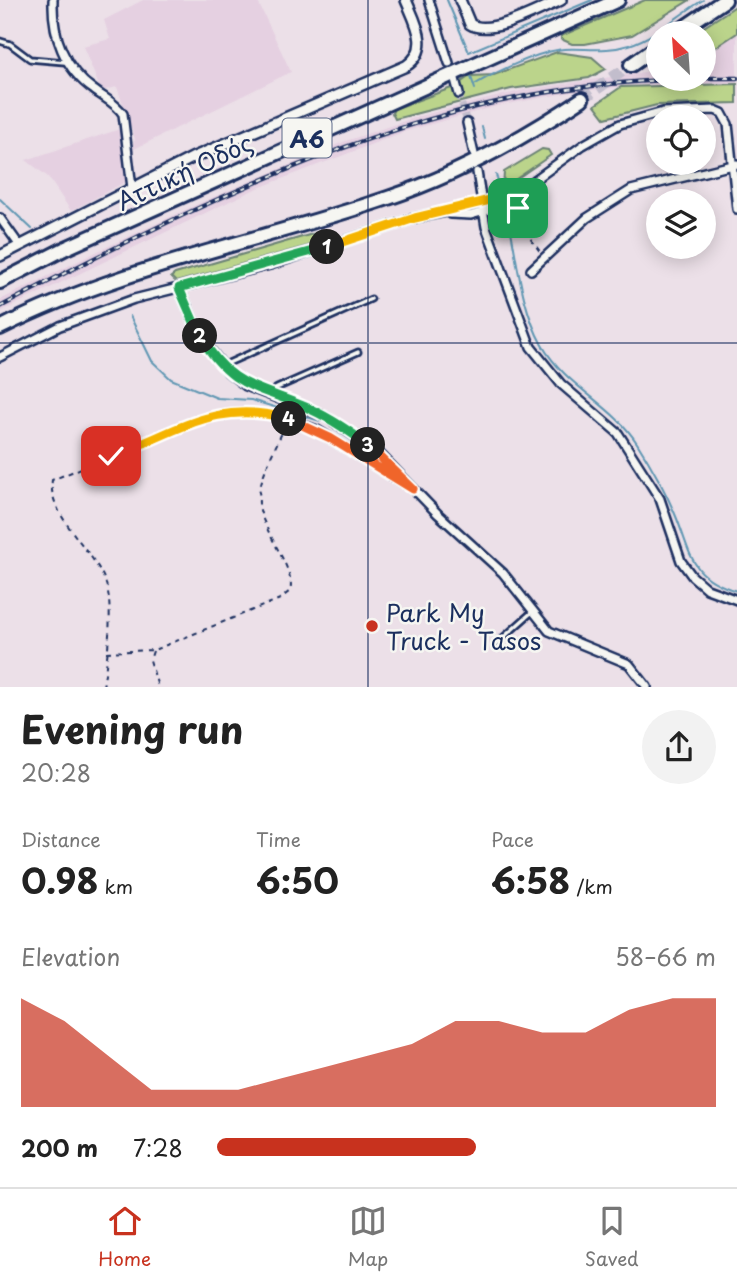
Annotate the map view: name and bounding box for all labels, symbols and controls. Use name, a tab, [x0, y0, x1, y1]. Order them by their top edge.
north arrow	[646, 21, 716, 91]
map controls	[646, 21, 716, 259]
button: locate	[646, 105, 716, 175]
road number: Α6	[282, 119, 332, 158]
street label: Αττική Οδός	[110, 124, 258, 218]
pin	[488, 178, 548, 238]
icon: arrive	[499, 189, 537, 227]
button: layers	[646, 189, 716, 259]
pin: 1	[310, 230, 344, 264]
text: 1	[322, 232, 331, 260]
pin: 2	[182, 318, 218, 354]
text: 2	[193, 321, 206, 349]
pin: 4	[272, 402, 306, 436]
text: 4	[282, 404, 295, 432]
pin	[81, 426, 141, 486]
pin: 3	[350, 428, 386, 462]
text: 3	[361, 430, 374, 458]
icon: check	[92, 437, 130, 475]
place label: Park My Truck - Tasos	[386, 594, 541, 658]
marker: Park My Truck - Tasos	[364, 618, 380, 634]
text: Evening run	[21, 700, 243, 757]
button: share	[642, 710, 716, 784]
text: 20:28	[21, 755, 91, 790]
text: Distance	[21, 825, 101, 853]
text: Time	[256, 825, 301, 853]
text: Pace	[491, 825, 534, 853]
text: 0.98	[21, 853, 98, 906]
text: 6:50	[256, 853, 339, 906]
text: 6:58	[491, 853, 570, 906]
text: km	[98, 872, 133, 900]
text: /km	[570, 872, 613, 900]
text: Elevation	[21, 939, 120, 974]
text: 58–66 m	[615, 939, 716, 974]
text: 200 m	[21, 1130, 98, 1165]
text: 7:28	[133, 1130, 183, 1165]
tab: Home	[98, 1202, 151, 1272]
tab: Map	[348, 1202, 388, 1272]
tab: Saved	[585, 1202, 639, 1272]

